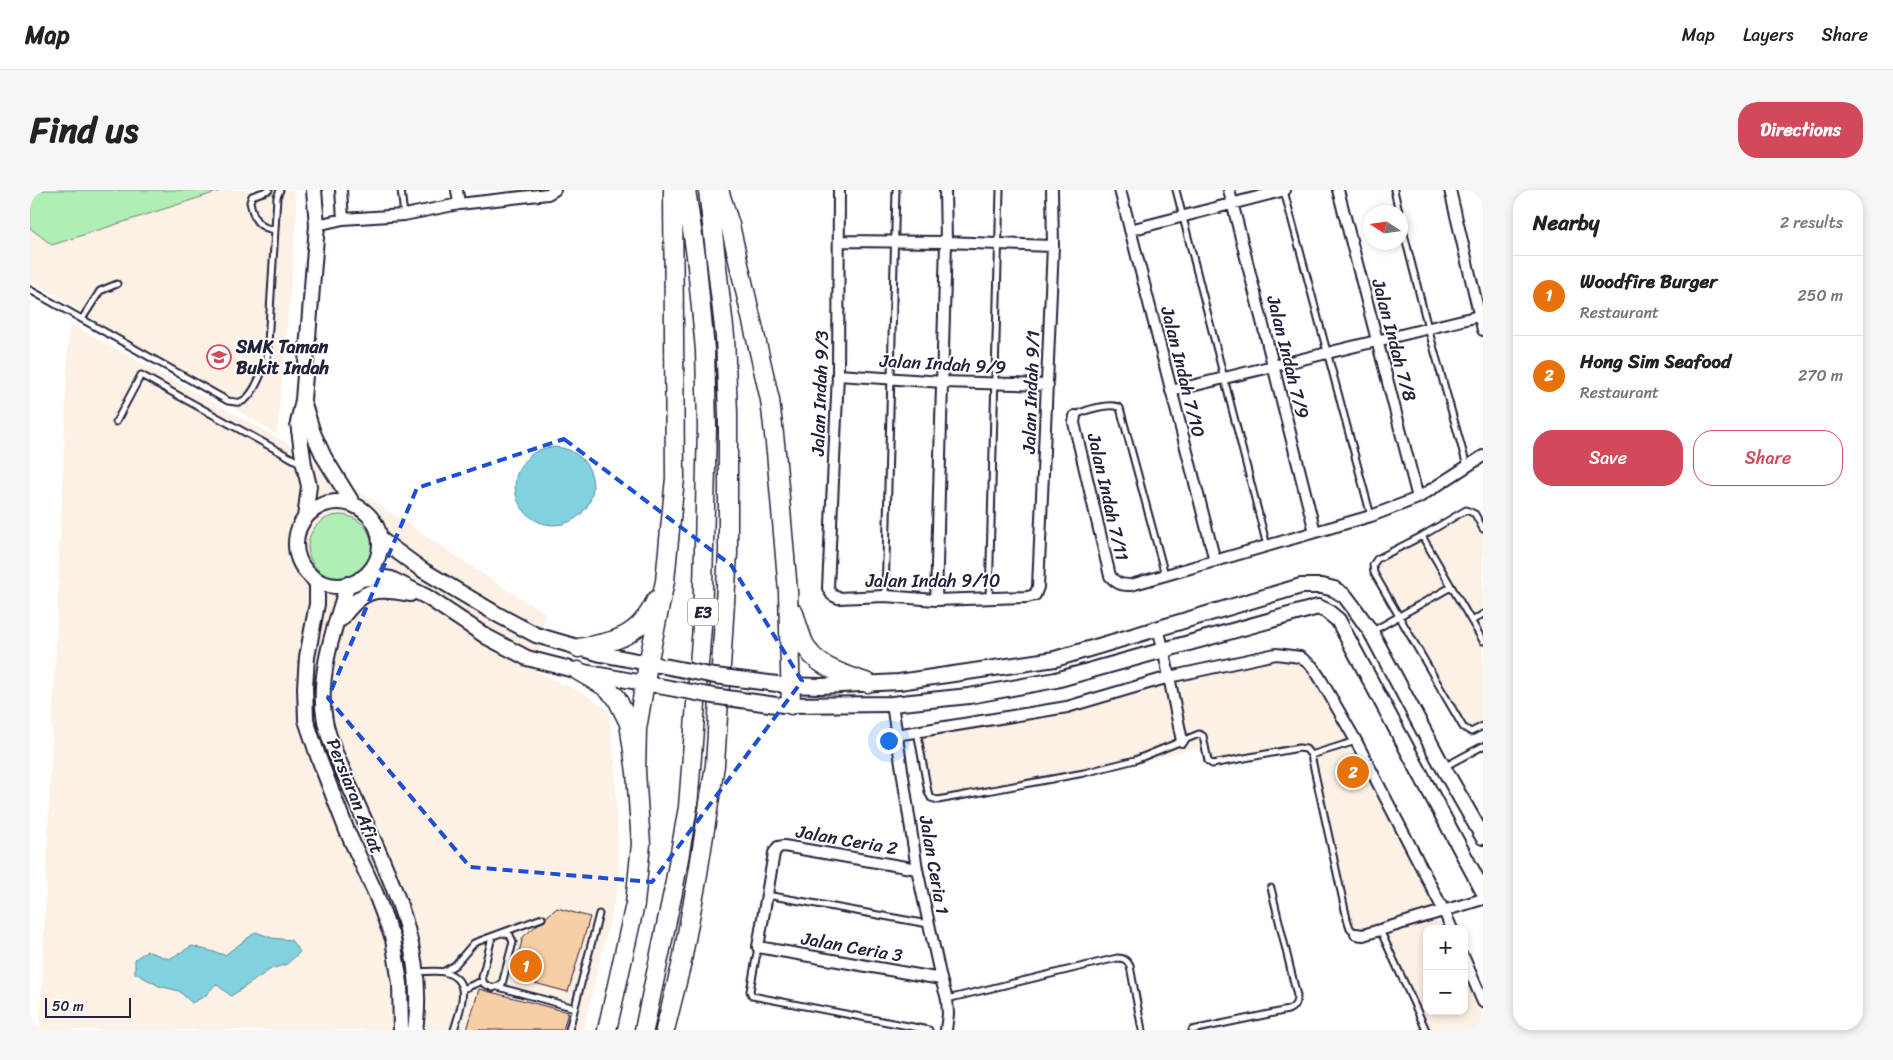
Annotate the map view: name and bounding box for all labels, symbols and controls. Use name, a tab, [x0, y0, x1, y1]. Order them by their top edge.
text: Map	[25, 14, 69, 56]
text: Map	[1682, 19, 1715, 51]
text: Layers	[1743, 19, 1794, 51]
text: Share	[1822, 19, 1868, 51]
text: Find us	[30, 99, 138, 161]
button: Directions	[1738, 102, 1863, 158]
text: Nearby	[1533, 204, 1599, 242]
north arrow	[1363, 205, 1408, 250]
text: 2 results	[1780, 208, 1843, 237]
text: Woodfire Burger	[1580, 265, 1717, 298]
street label: Jalan Indah 7/8	[1362, 274, 1426, 405]
text: 1	[1546, 281, 1552, 310]
text: 250 m	[1797, 281, 1843, 310]
street label: Jalan Indah 7/9	[1257, 291, 1319, 422]
text: Restaurant	[1580, 298, 1659, 327]
street label: Jalan Indah 7/10	[1151, 302, 1215, 441]
street label: Jalan Indah 9/3	[802, 330, 838, 457]
street label: Jalan Indah 9/1	[1013, 330, 1049, 455]
place label: SMK Taman Bukit Indah	[235, 331, 330, 384]
school or university icon: SMK Taman Bukit Indah	[206, 344, 232, 370]
street label: Jalan Indah 9/9	[878, 345, 1007, 383]
text: Hong Sim Seafood	[1580, 345, 1731, 378]
text: 2	[1544, 361, 1554, 390]
text: 270 m	[1798, 361, 1843, 390]
text: Restaurant	[1580, 378, 1659, 407]
street label: Jalan Indah 7/11	[1078, 429, 1138, 564]
button: Save	[1533, 430, 1683, 486]
button: Share	[1693, 430, 1843, 486]
street label: Jalan Indah 9/10	[865, 565, 1000, 597]
road number: E3	[688, 598, 718, 626]
your location	[876, 728, 902, 754]
street label: Persiaran Afiat	[317, 733, 393, 859]
pin: 2	[1337, 753, 1369, 791]
street label: Jalan Ceria 1	[909, 812, 958, 917]
street label: Jalan Ceria 2	[793, 815, 900, 865]
street label: Jalan Ceria 3	[798, 922, 905, 972]
map controls	[1423, 925, 1468, 1015]
button: +	[1423, 925, 1468, 970]
pin: 1	[510, 947, 542, 985]
button: −	[1423, 970, 1468, 1015]
text: 50 m	[52, 994, 84, 1019]
scale bar	[45, 995, 131, 1018]

